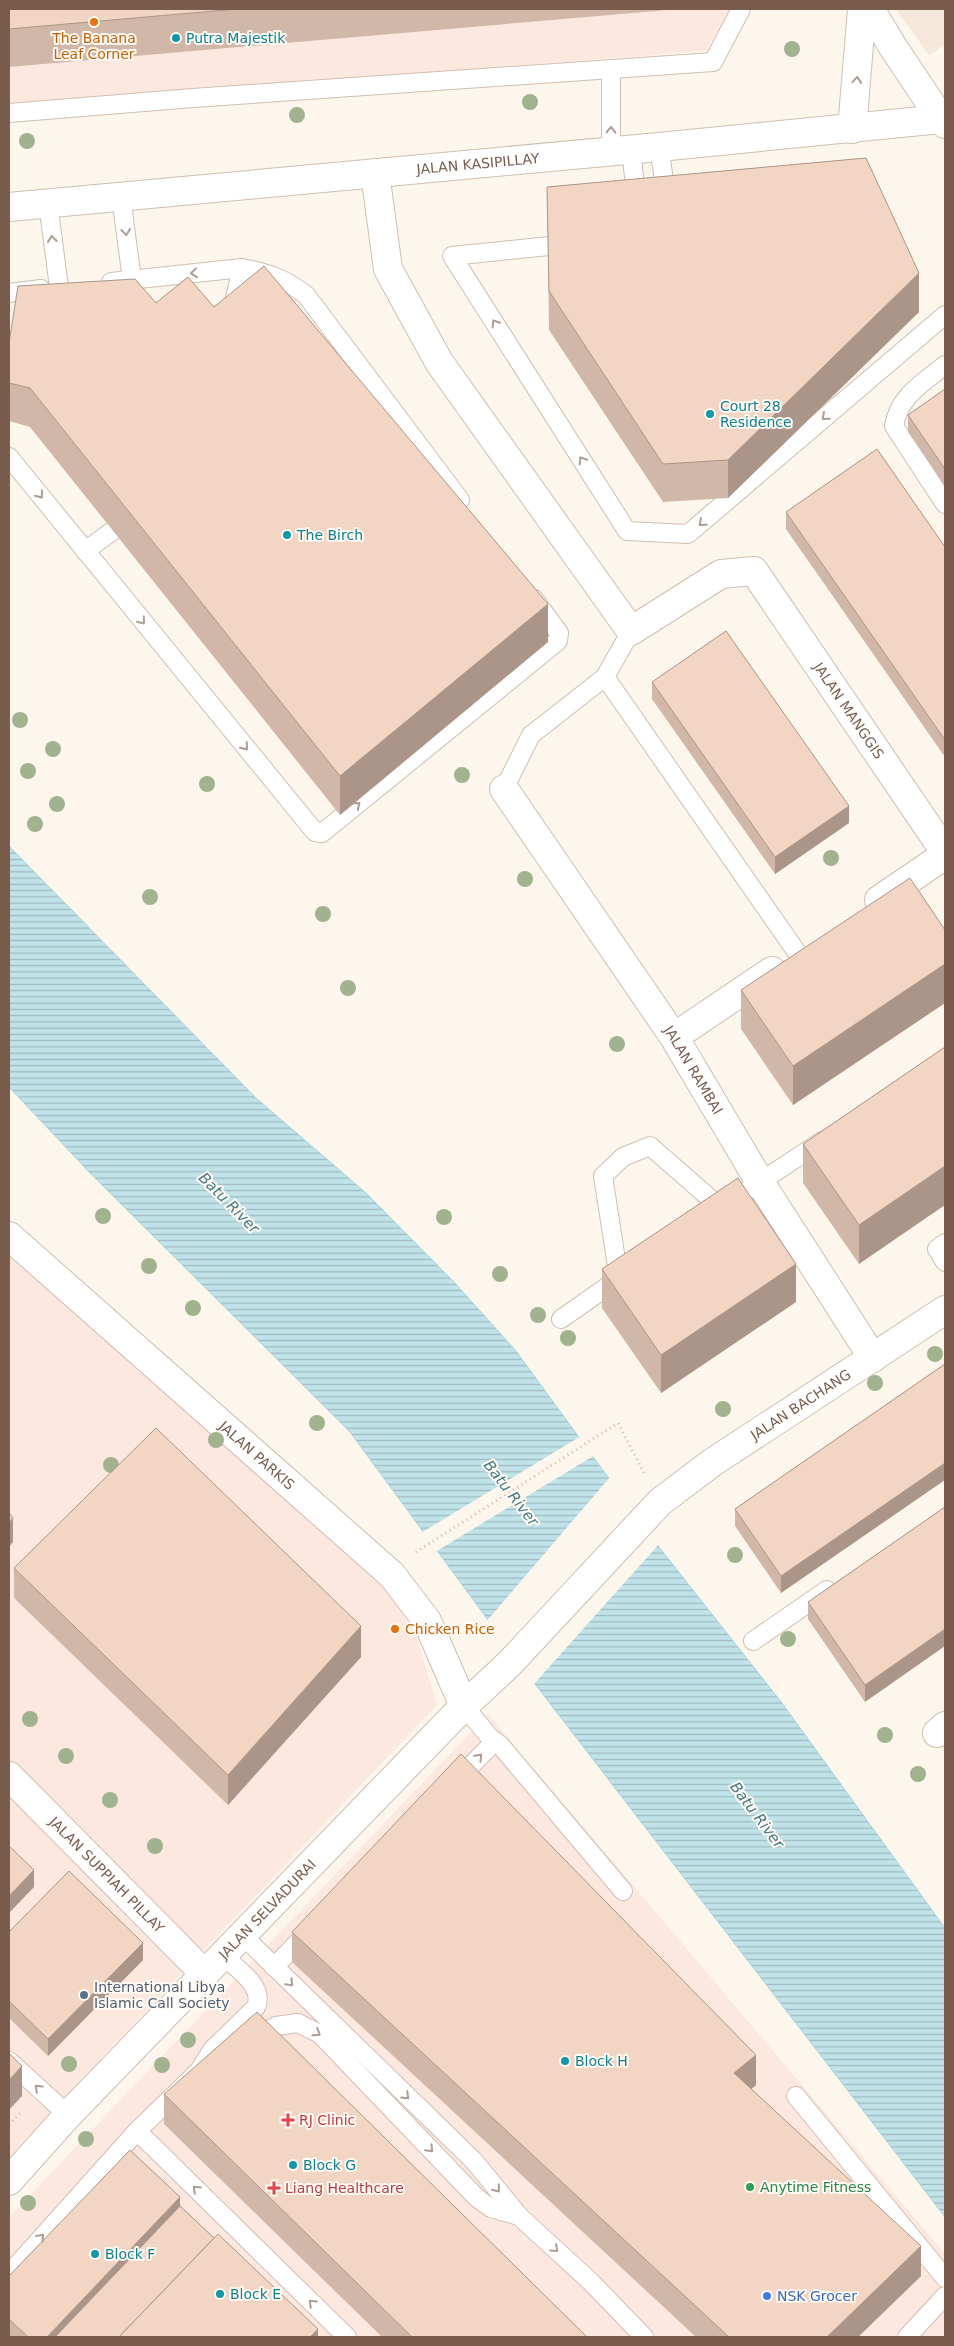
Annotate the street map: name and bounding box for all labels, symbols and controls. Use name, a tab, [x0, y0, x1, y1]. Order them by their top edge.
marker: The Banana Leaf Corner	[88, 16, 100, 28]
place label: The Banana Leaf Corner	[51, 30, 136, 62]
place label: Putra Majestik	[186, 30, 286, 46]
marker: Putra Majestik	[170, 32, 182, 44]
one-way arrow	[851, 76, 862, 84]
one-way arrow	[606, 125, 617, 133]
street label: JALAN KASIPILLAY	[415, 150, 541, 177]
one-way arrow	[120, 229, 131, 237]
one-way arrow	[47, 234, 58, 242]
one-way arrow	[190, 267, 198, 278]
one-way arrow	[492, 320, 501, 329]
place label: Court 28 Residence	[720, 398, 792, 430]
marker: Court 28 Residence	[704, 408, 716, 420]
one-way arrow	[822, 411, 831, 420]
one-way arrow	[579, 457, 589, 466]
one-way arrow	[34, 489, 42, 498]
one-way arrow	[698, 517, 707, 526]
place label: The Birch	[296, 527, 363, 543]
marker: The Birch	[281, 529, 293, 541]
one-way arrow	[137, 615, 145, 624]
street label: JALAN MANGGIS	[810, 659, 887, 762]
one-way arrow	[240, 741, 249, 750]
one-way arrow	[351, 802, 360, 810]
street label: JALAN RAMBAI	[660, 1022, 726, 1117]
water label: Batu River	[195, 1169, 264, 1238]
street label: JALAN BACHANG	[747, 1366, 854, 1444]
street label: JALAN PARKIS	[215, 1417, 298, 1493]
water label: Batu River	[480, 1457, 543, 1530]
place label: Chicken Rice	[405, 1621, 495, 1637]
marker: Chicken Rice	[389, 1623, 401, 1635]
one-way arrow	[473, 1754, 482, 1763]
water label: Batu River	[726, 1778, 788, 1852]
street label: JALAN SUPPIAH PILLAY	[45, 1813, 168, 1936]
street label: JALAN SELVADURAI	[215, 1856, 319, 1963]
one-way arrow	[284, 1977, 293, 1986]
place label: International Libya Islamic Call Society	[94, 1979, 230, 2011]
marker: International Libya Islamic Call Society	[78, 1989, 90, 2001]
one-way arrow	[311, 2027, 320, 2036]
place label: Block H	[575, 2053, 628, 2069]
marker: Block H	[559, 2055, 571, 2067]
one-way arrow	[35, 2085, 44, 2094]
one-way arrow	[401, 2090, 410, 2099]
place label: RJ Clinic	[299, 2112, 355, 2128]
marker: RJ Clinic	[281, 2113, 295, 2127]
one-way arrow	[424, 2143, 433, 2152]
place label: Block G	[303, 2157, 356, 2173]
marker: Block G	[287, 2159, 299, 2171]
place label: Anytime Fitness	[760, 2179, 871, 2195]
place label: Liang Healthcare	[285, 2180, 404, 2196]
marker: Liang Healthcare	[267, 2181, 281, 2195]
marker: Anytime Fitness	[744, 2181, 756, 2193]
one-way arrow	[491, 2183, 499, 2192]
one-way arrow	[193, 2186, 202, 2195]
one-way arrow	[36, 2234, 45, 2243]
one-way arrow	[550, 2243, 559, 2252]
place label: Block F	[105, 2246, 155, 2262]
marker: Block F	[89, 2248, 101, 2260]
place label: Block E	[230, 2286, 281, 2302]
marker: Block E	[214, 2288, 226, 2300]
place label: NSK Grocer	[777, 2288, 857, 2304]
marker: NSK Grocer	[761, 2290, 773, 2302]
one-way arrow	[309, 2300, 318, 2309]

